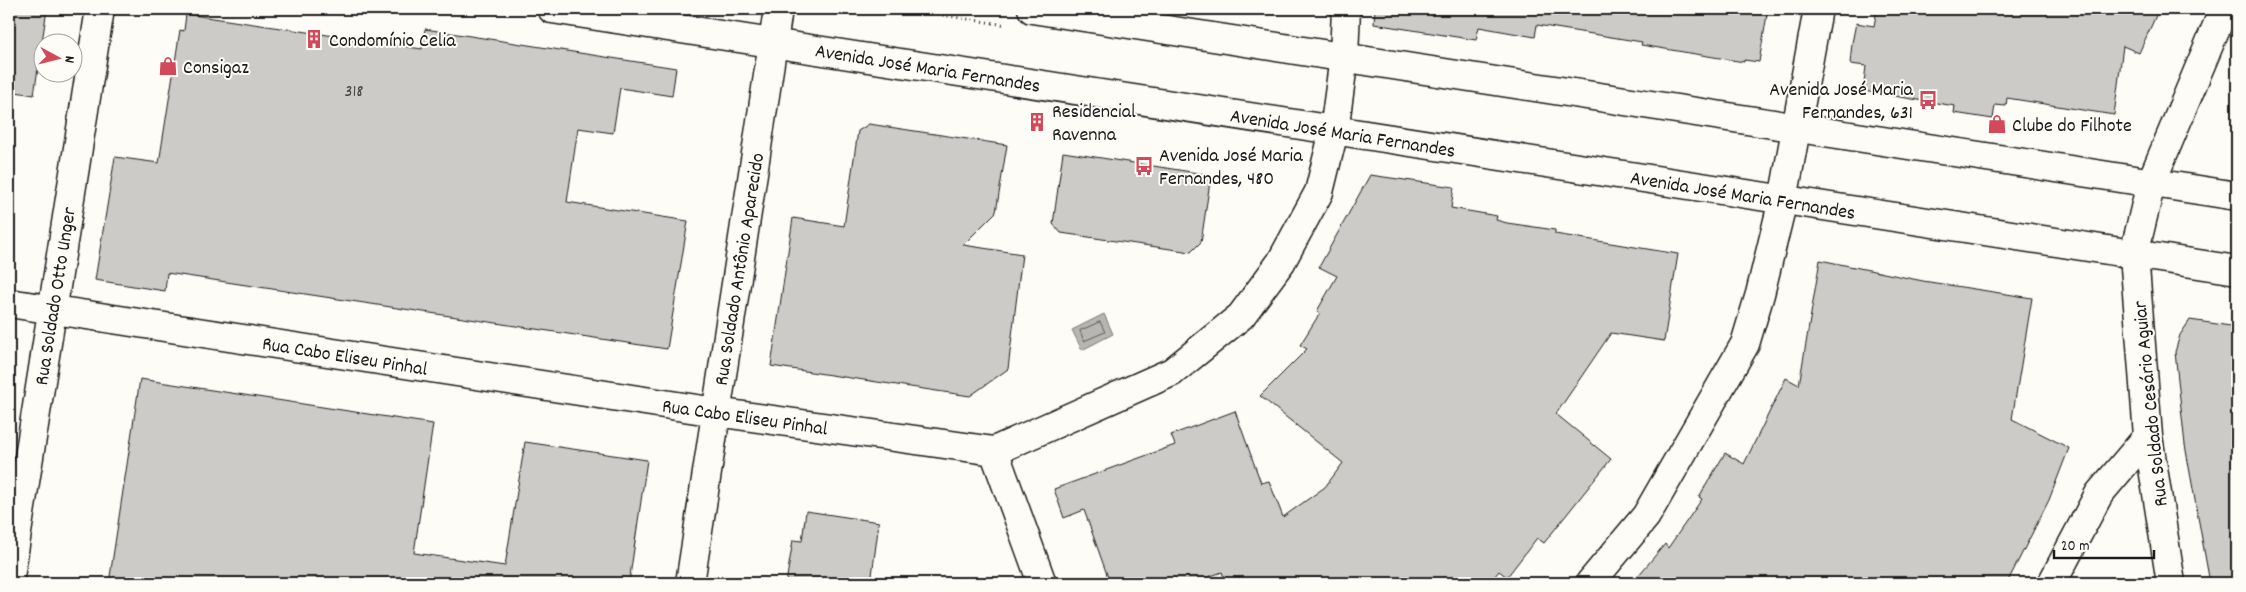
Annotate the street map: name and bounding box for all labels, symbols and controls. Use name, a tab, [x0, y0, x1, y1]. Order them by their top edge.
building icon: Condomínio Celia	[303, 28, 325, 50]
place label: Condomínio Celia	[329, 28, 456, 56]
north arrow	[32, 32, 82, 82]
street label: Avenida José Maria Fernandes	[813, 38, 1042, 102]
text: N	[59, 55, 79, 64]
shop icon: Consigaz	[157, 55, 179, 77]
place label: Consigaz	[183, 55, 249, 83]
place label: Avenida José Maria Fernandes, 631	[1769, 77, 1914, 128]
house number: 318	[344, 80, 364, 105]
bus stop icon: Avenida José Maria Fernandes, 631	[1917, 89, 1939, 111]
place label: Residencial Ravenna	[1052, 99, 1136, 150]
street label: Avenida José Maria Fernandes	[1228, 103, 1457, 167]
building icon: Residencial Ravenna	[1026, 111, 1048, 133]
shop icon: Clube do Filhote	[1986, 113, 2008, 135]
place label: Clube do Filhote	[2012, 113, 2132, 141]
place label: Avenida José Maria Fernandes, 480	[1159, 143, 1303, 194]
street label: Rua Soldado Antônio Aparecido	[709, 151, 773, 388]
bus stop icon: Avenida José Maria Fernandes, 480	[1133, 155, 1155, 177]
street label: Avenida José Maria Fernandes	[1628, 165, 1857, 229]
street label: Rua Soldado Otto Unger	[29, 205, 85, 388]
street label: Rua Soldado Cesário Aguiar	[2127, 299, 2177, 508]
street label: Rua Cabo Eliseu Pinhal	[260, 331, 429, 385]
street label: Rua Cabo Eliseu Pinhal	[660, 393, 829, 444]
scale bar	[2054, 527, 2154, 559]
text: 20 m	[2061, 536, 2089, 558]

